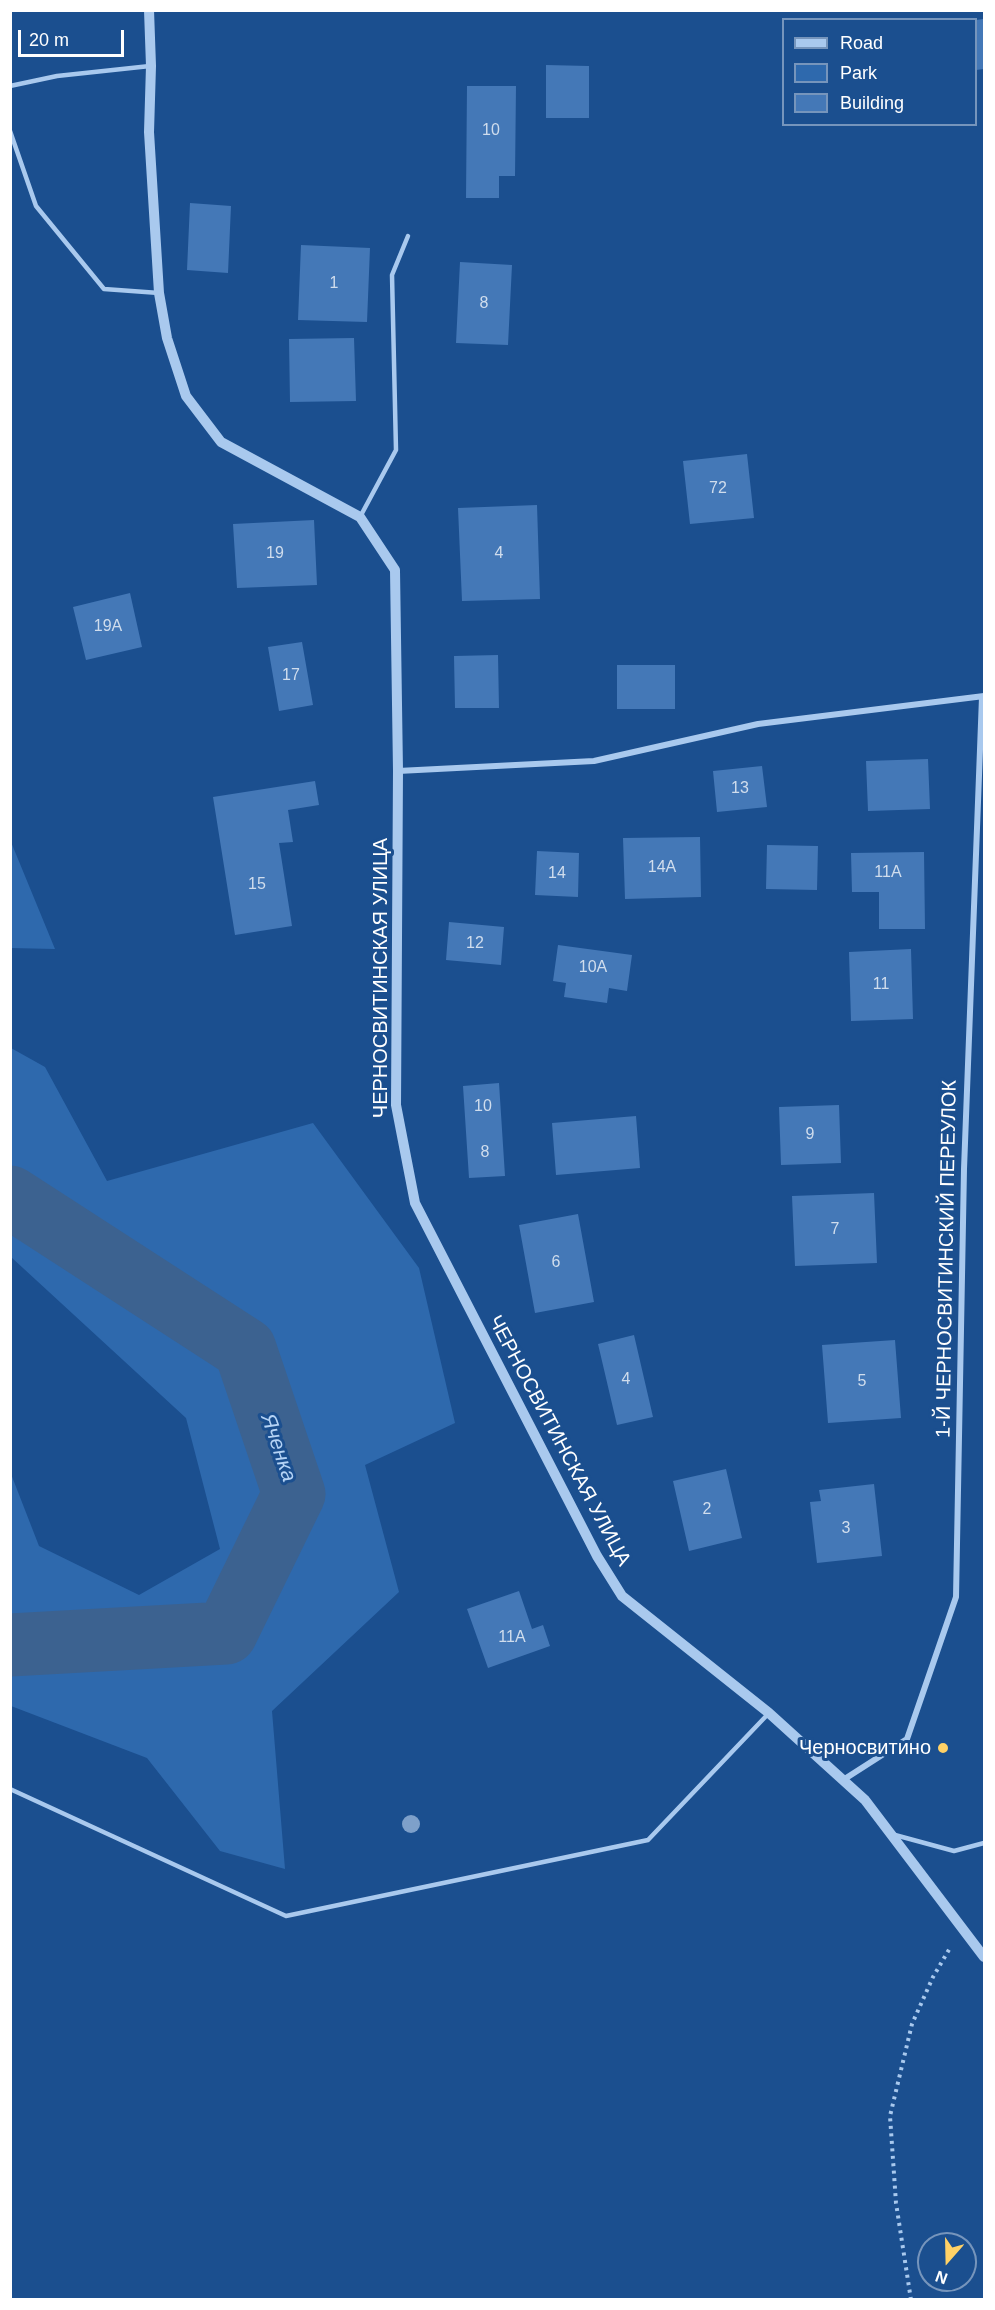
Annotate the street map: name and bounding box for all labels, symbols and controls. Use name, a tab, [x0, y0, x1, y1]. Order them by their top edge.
scale bar	[21, 18, 128, 56]
legend	[782, 18, 977, 126]
text: 20 m	[29, 30, 69, 50]
text: Road	[840, 33, 883, 53]
text: Park	[840, 63, 877, 83]
text: Building	[840, 93, 904, 113]
house number: 10	[482, 121, 500, 141]
house number: 1	[330, 274, 338, 294]
house number: 8	[480, 294, 488, 314]
house number: 72	[709, 479, 727, 499]
house number: 19	[266, 544, 284, 564]
house number: 4	[495, 544, 503, 564]
house number: 19А	[94, 617, 122, 637]
house number: 17	[282, 666, 300, 686]
house number: 13	[731, 779, 749, 799]
street label: ЧЕРНОСВИТИНСКАЯ УЛИЦА	[369, 838, 393, 1118]
house number: 14А	[648, 858, 676, 878]
house number: 11А	[874, 863, 902, 883]
house number: 14	[548, 864, 566, 884]
house number: 15	[248, 875, 266, 895]
house number: 12	[466, 934, 484, 954]
house number: 10А	[579, 958, 607, 978]
house number: 11	[873, 975, 889, 995]
street label: 1-Й ЧЕРНОСВИТИНСКИЙ ПЕРЕУЛОК	[932, 1080, 962, 1438]
house number: 10	[474, 1097, 492, 1117]
house number: 9	[806, 1125, 814, 1145]
house number: 8	[481, 1143, 489, 1163]
house number: 7	[831, 1220, 839, 1240]
house number: 6	[552, 1253, 560, 1273]
street label: ЧЕРНОСВИТИНСКАЯ УЛИЦА	[483, 1312, 635, 1570]
house number: 4	[622, 1370, 630, 1390]
house number: 5	[858, 1372, 866, 1392]
water label: Яченка	[255, 1411, 301, 1485]
house number: 2	[703, 1500, 711, 1520]
house number: 3	[842, 1519, 850, 1539]
house number: 11А	[498, 1628, 526, 1648]
place label: Черносвитино	[799, 1736, 931, 1760]
marker: Черносвитино	[936, 1741, 950, 1755]
north arrow	[917, 2232, 977, 2292]
text: N	[933, 2268, 950, 2287]

